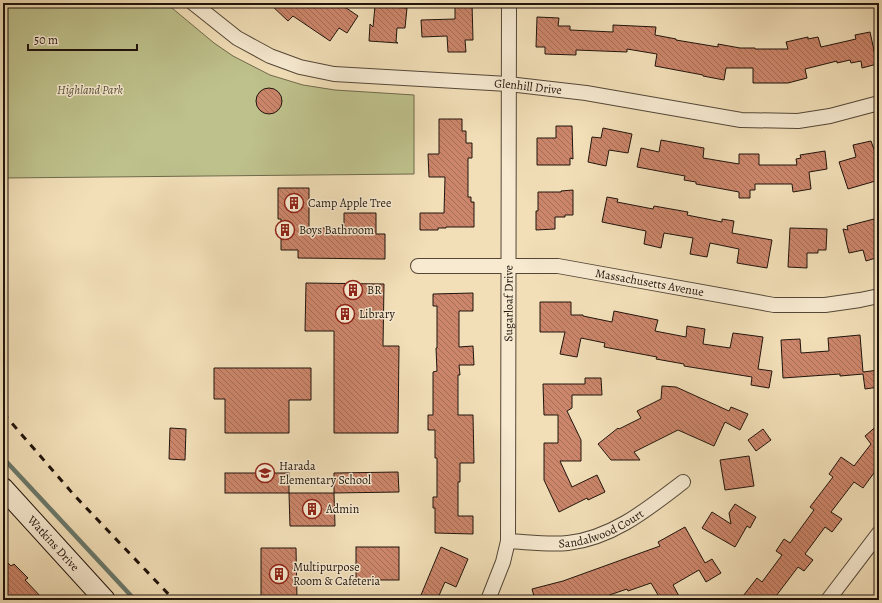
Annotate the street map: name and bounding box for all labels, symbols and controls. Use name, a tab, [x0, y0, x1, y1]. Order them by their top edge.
scale bar	[28, 26, 137, 52]
text: 50 m	[34, 32, 58, 48]
street label: Glenhill Drive	[494, 75, 563, 98]
park label: Highland Park	[57, 82, 124, 98]
building icon: Camp Apple Tree	[283, 192, 305, 214]
place label: Camp Apple Tree	[308, 195, 391, 211]
building icon: Boys Bathroom	[274, 219, 296, 241]
place label: Boys Bathroom	[299, 222, 374, 238]
street label: Sugarloaf Drive	[500, 265, 517, 342]
street label: Massachusetts Avenue	[594, 265, 705, 300]
building icon: BR	[342, 279, 364, 301]
place label: BR	[367, 282, 382, 298]
building icon: Library	[334, 303, 356, 325]
place label: Library	[359, 306, 395, 322]
place label: Harada Elementary School	[279, 458, 371, 488]
school or university icon: Harada Elementary School	[254, 462, 276, 484]
building icon: Admin	[301, 498, 323, 520]
place label: Admin	[325, 501, 360, 517]
street label: Sandalwood Court	[558, 506, 647, 552]
street label: Watkins Drive	[23, 511, 83, 575]
place label: Multipurpose Room & Cafeteria	[293, 559, 381, 589]
building icon: Multipurpose Room & Cafeteria	[268, 563, 290, 585]

